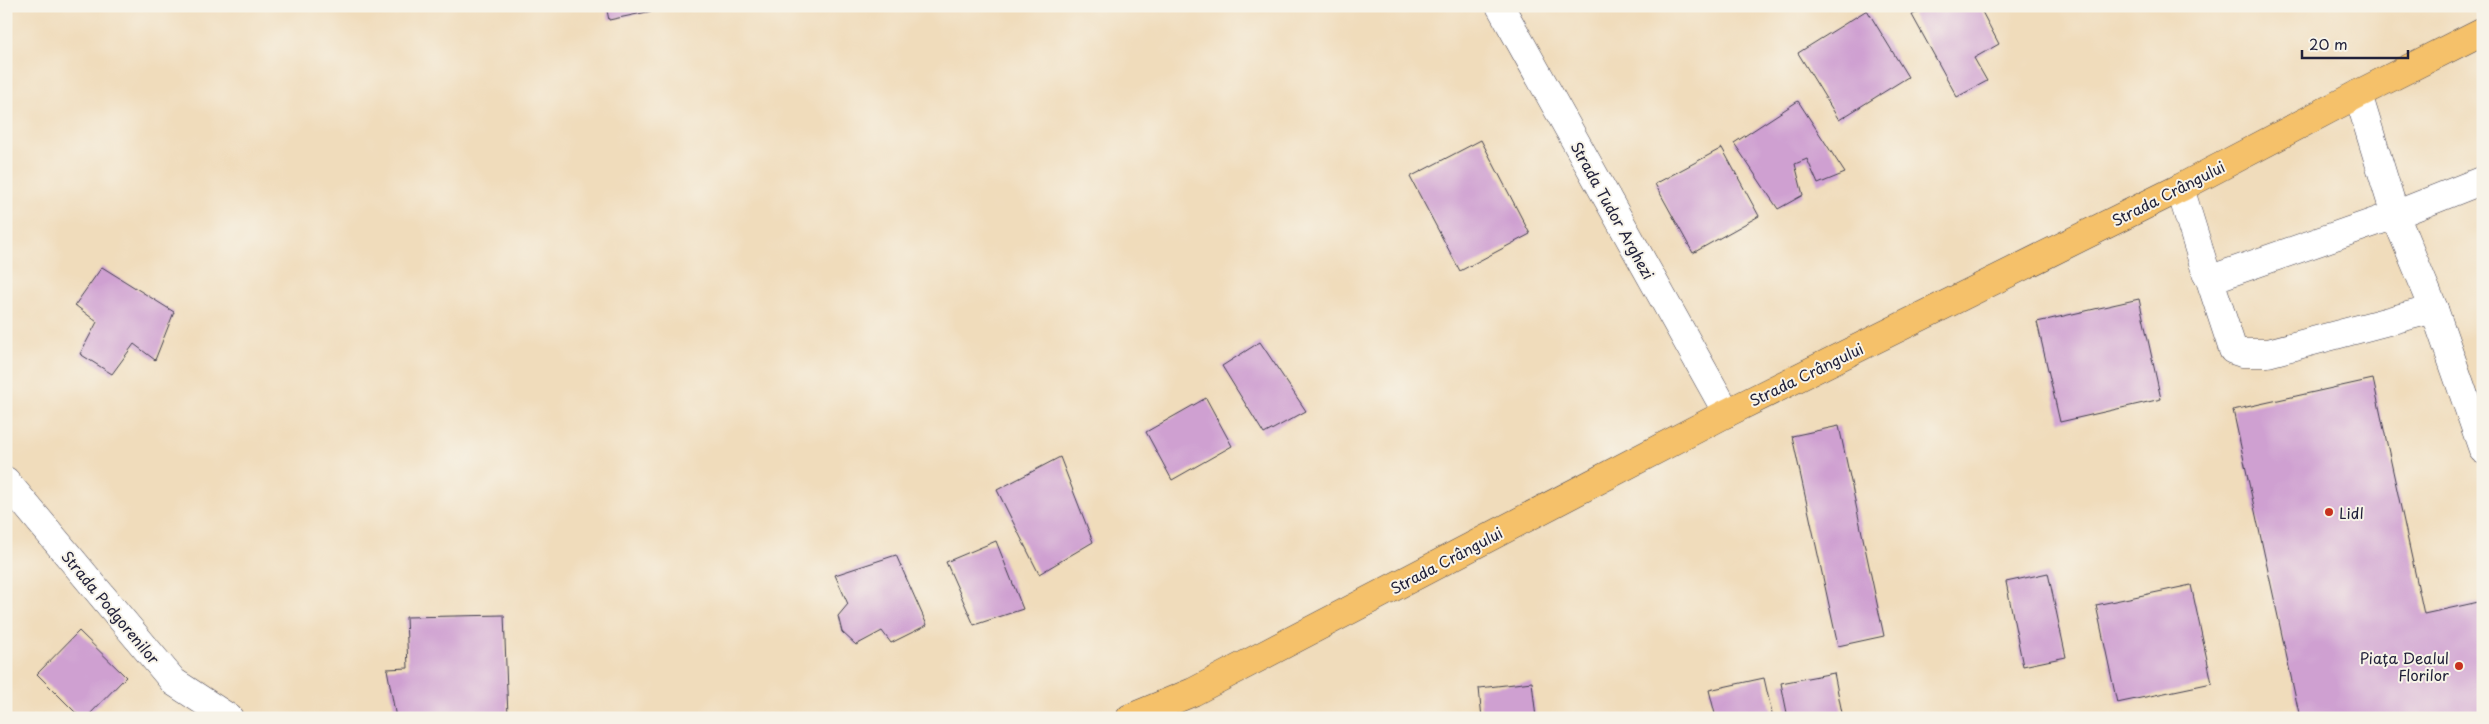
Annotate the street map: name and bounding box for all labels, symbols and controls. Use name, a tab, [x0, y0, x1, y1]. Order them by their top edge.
scale bar	[2302, 28, 2408, 60]
text: 20 m	[2309, 32, 2348, 55]
street label: Strada Tudor Arghezi	[1566, 137, 1660, 283]
street label: Strada Crângului	[2107, 155, 2229, 231]
street label: Strada Crângului	[1745, 336, 1867, 412]
place label: Lidl	[2339, 501, 2364, 524]
marker: Lidl	[2323, 506, 2335, 518]
street label: Strada Crângului	[1386, 521, 1506, 599]
street label: Strada Podgorenilor	[56, 545, 166, 669]
place label: Piața Dealul Florilor	[2359, 646, 2449, 686]
marker: Piața Dealul Florilor	[2453, 660, 2465, 672]

